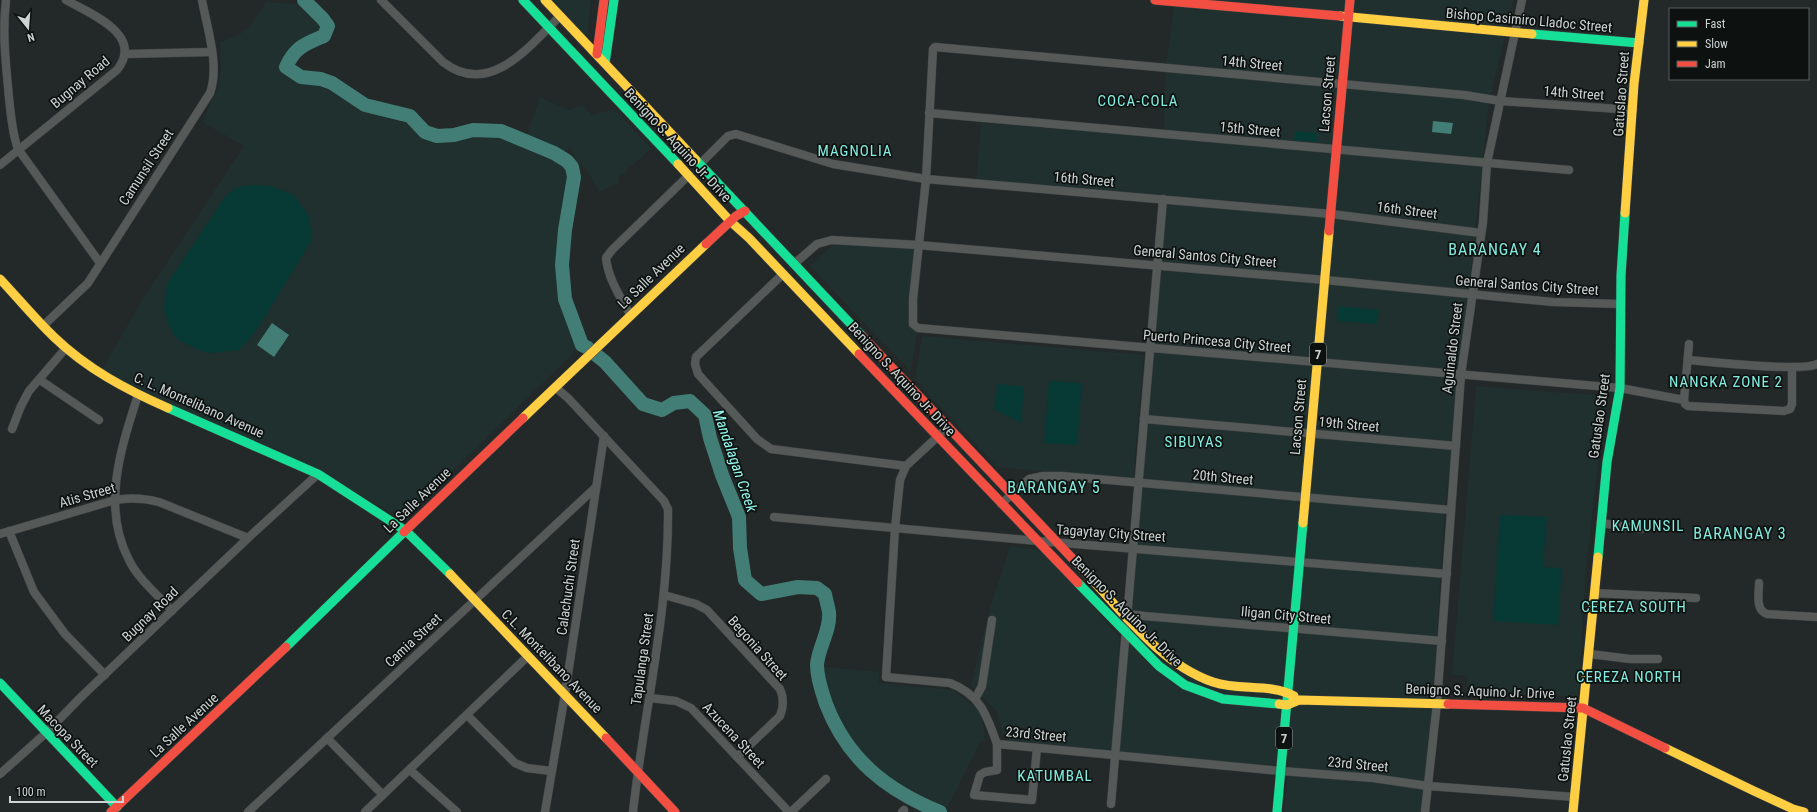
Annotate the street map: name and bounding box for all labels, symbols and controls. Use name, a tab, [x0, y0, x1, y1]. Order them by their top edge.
street label: Bishop Casimiro Lladoc Street	[1445, 5, 1613, 35]
north arrow	[8, 8, 48, 48]
legend	[1669, 8, 1809, 80]
text: Fast	[1705, 17, 1726, 31]
text: N	[25, 30, 36, 44]
text: Slow	[1705, 37, 1728, 51]
street label: Gatuslao Street	[1610, 51, 1632, 137]
street label: 14th Street	[1221, 52, 1283, 74]
street label: Bugnay Road	[47, 53, 113, 111]
street label: Lacson Street	[1316, 55, 1338, 133]
text: Jam	[1705, 57, 1726, 71]
street label: 14th Street	[1543, 83, 1605, 103]
street label: Benigno S. Aquino Jr. Drive	[621, 85, 735, 205]
district label: COCA-COLA	[1098, 92, 1178, 110]
street label: 15th Street	[1219, 118, 1281, 140]
street label: Camunsil Street	[115, 126, 177, 208]
district label: MAGNOLIA	[818, 142, 892, 160]
street label: 16th Street	[1053, 168, 1115, 190]
street label: 16th Street	[1376, 198, 1438, 222]
street label: La Salle Avenue	[614, 240, 688, 312]
district label: BARANGAY 4	[1448, 240, 1542, 259]
street label: General Santos City Street	[1133, 242, 1277, 270]
street label: General Santos City Street	[1455, 272, 1599, 298]
street label: Aguinaldo Street	[1438, 302, 1466, 394]
street label: Benigno S. Aquino Jr. Drive	[845, 319, 959, 439]
street label: Puerto Princesa City Street	[1142, 327, 1292, 355]
road number: 7	[1310, 343, 1326, 365]
street label: C. L. Montelibano Avenue	[131, 369, 267, 441]
street label: Gatuslao Street	[1585, 373, 1613, 459]
district label: NANGKA ZONE 2	[1669, 373, 1783, 391]
street label: Lacson Street	[1287, 378, 1309, 456]
water label: Mandalagan Creek	[709, 408, 761, 515]
street label: 19th Street	[1318, 413, 1380, 435]
district label: SIBUYAS	[1165, 433, 1223, 451]
street label: La Salle Avenue	[380, 464, 454, 536]
street label: 20th Street	[1192, 466, 1254, 488]
district label: BARANGAY 5	[1007, 478, 1101, 497]
street label: Atis Street	[57, 479, 117, 511]
district label: KAMUNSIL	[1612, 517, 1684, 535]
street label: Tagaytay City Street	[1056, 521, 1166, 545]
district label: BARANGAY 3	[1693, 524, 1787, 543]
street label: Calachuchi Street	[553, 538, 583, 636]
street label: Benigno S. Aquino Jr. Drive	[1069, 553, 1186, 670]
street label: Bugnay Road	[119, 583, 181, 645]
district label: CEREZA SOUTH	[1581, 598, 1687, 616]
street label: Iligan City Street	[1240, 603, 1332, 627]
street label: C.L. Montelibano Avenue	[498, 606, 606, 716]
street label: Camia Street	[382, 610, 444, 670]
street label: Tapulanga Street	[628, 612, 656, 706]
street label: Begonia Street	[725, 613, 791, 683]
district label: CEREZA NORTH	[1576, 668, 1682, 686]
street label: Benigno S. Aquino Jr. Drive	[1405, 680, 1555, 702]
street label: La Salle Avenue	[147, 689, 222, 761]
street label: Gatuslao Street	[1555, 696, 1579, 782]
street label: Azucena Street	[700, 699, 768, 771]
street label: Macopa Street	[34, 702, 102, 770]
street label: 23rd Street	[1005, 723, 1067, 745]
road number: 7	[1276, 727, 1292, 749]
street label: 23rd Street	[1327, 753, 1389, 775]
district label: KATUMBAL	[1017, 767, 1093, 785]
scale bar	[10, 778, 123, 804]
text: 100 m	[16, 785, 46, 799]

